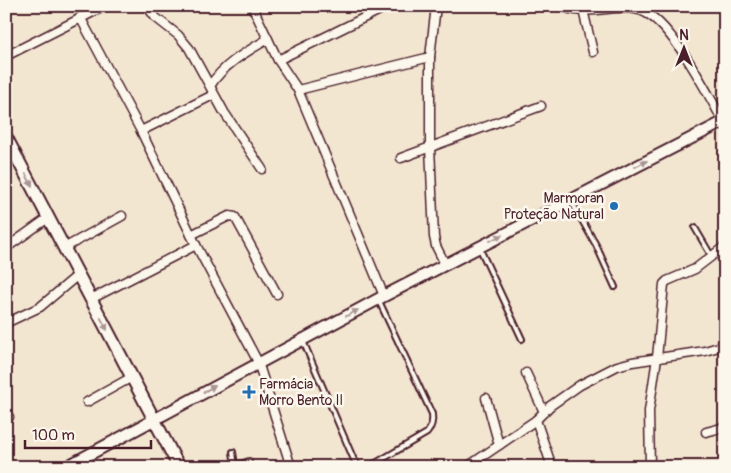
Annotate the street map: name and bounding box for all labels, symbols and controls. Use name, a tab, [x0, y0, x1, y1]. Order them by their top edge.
north arrow	[658, 22, 708, 72]
text: N	[679, 27, 689, 44]
one-way arrow	[634, 160, 648, 168]
one-way arrow	[25, 173, 33, 188]
place label: Marmoran Proteção Natural	[504, 190, 604, 223]
marker: Marmoran Proteção Natural	[608, 200, 620, 212]
one-way arrow	[489, 234, 504, 242]
one-way arrow	[345, 309, 359, 317]
one-way arrow	[100, 317, 108, 332]
place label: Farmácia Morro Bento II	[259, 376, 343, 409]
one-way arrow	[202, 385, 216, 394]
marker: Farmácia Morro Bento II	[243, 386, 255, 398]
scale bar	[25, 418, 151, 450]
text: 100 m	[32, 426, 75, 445]

